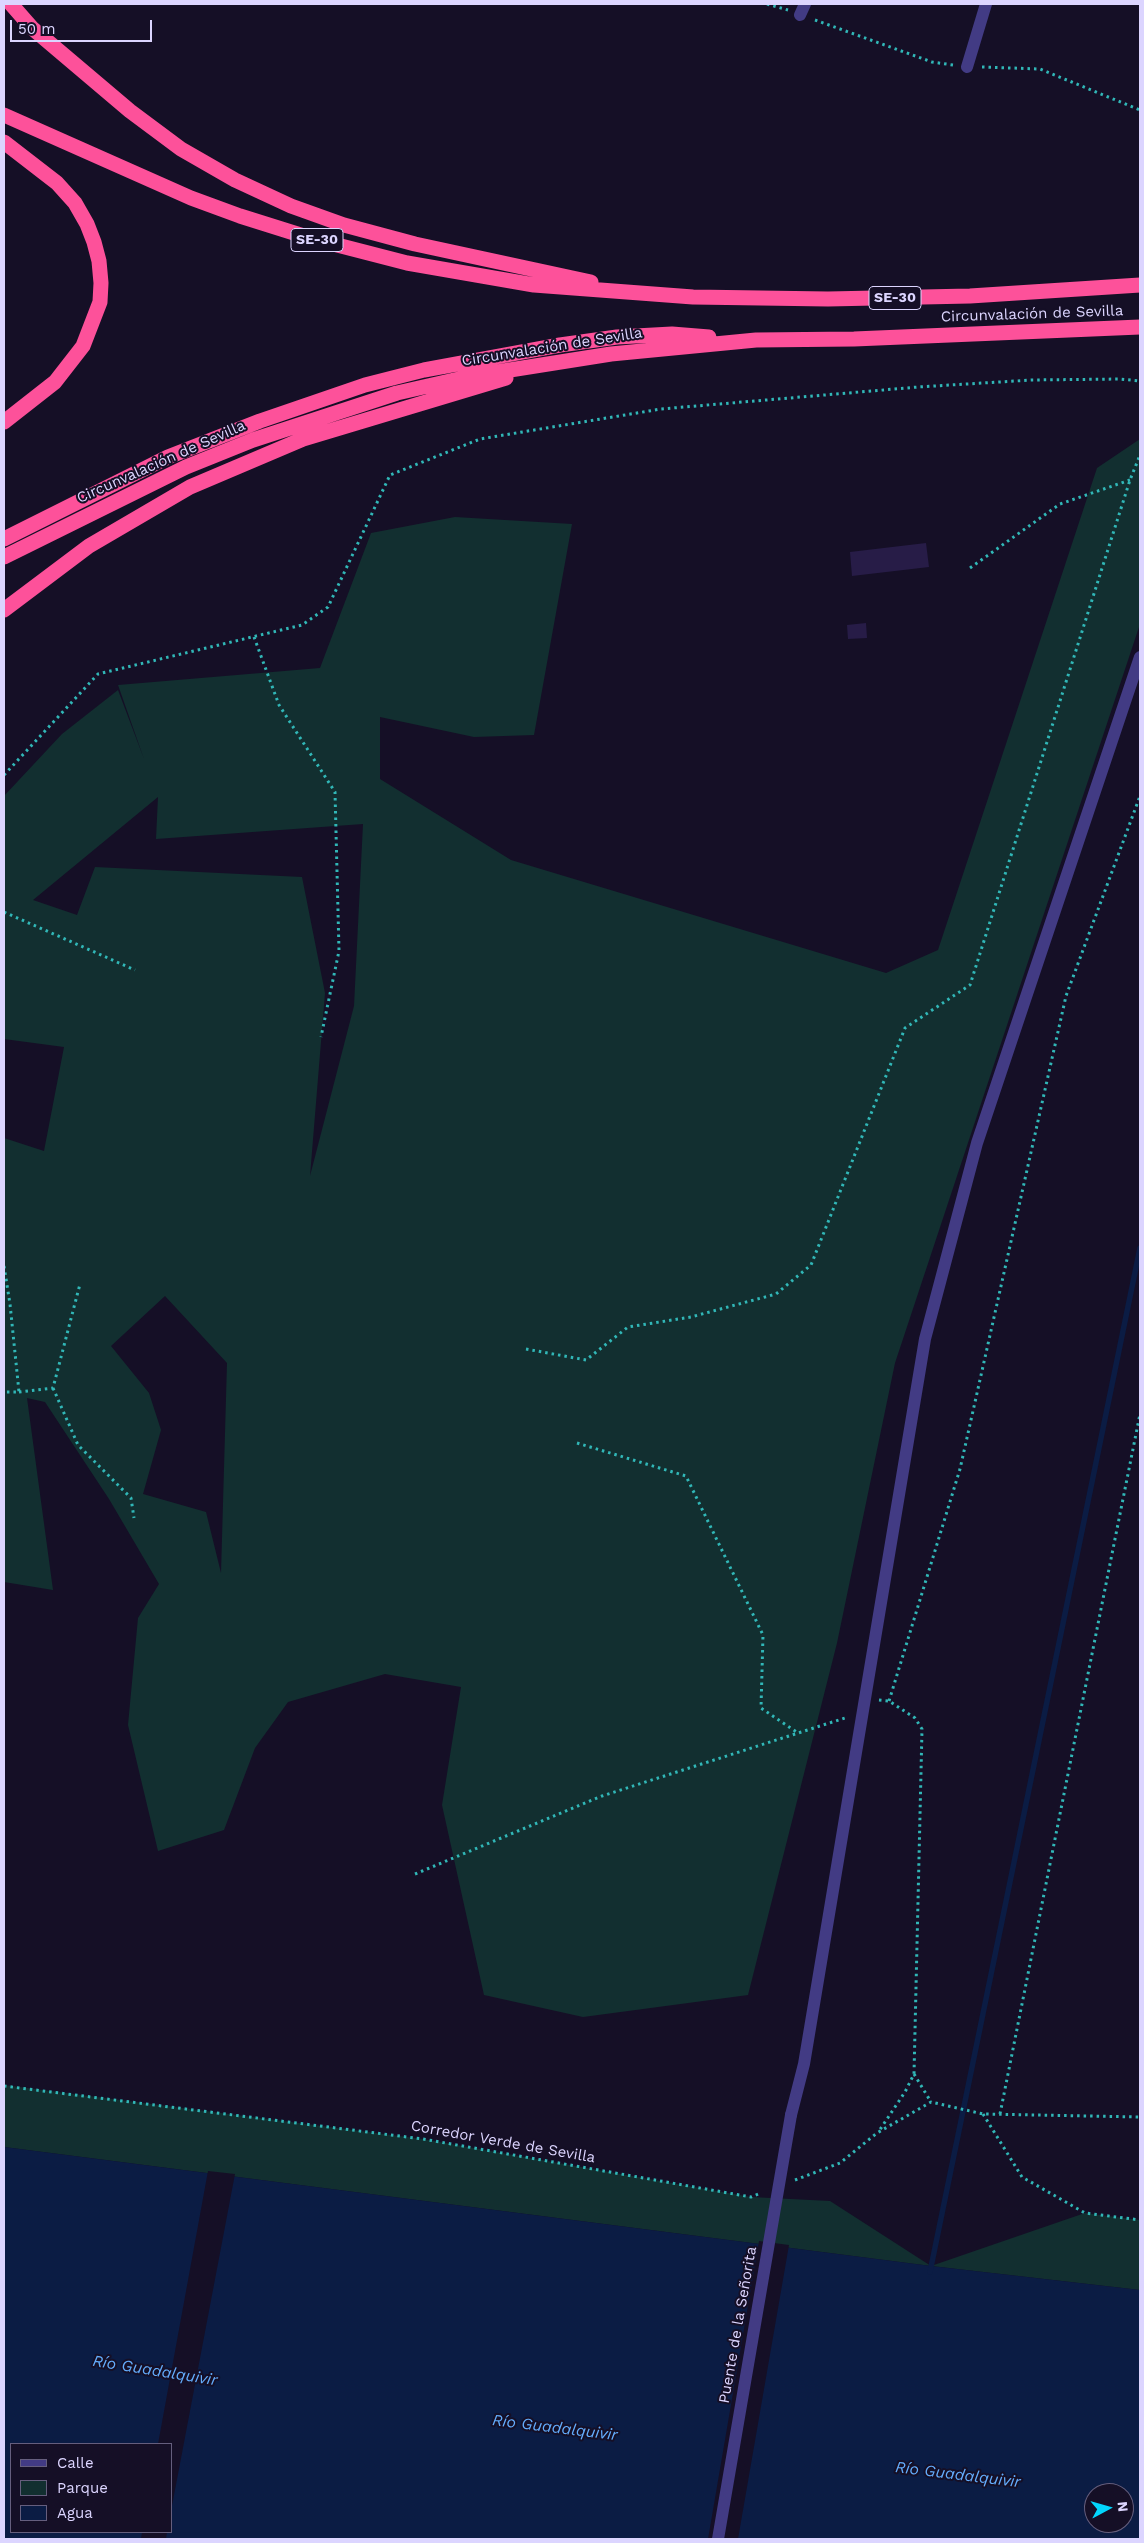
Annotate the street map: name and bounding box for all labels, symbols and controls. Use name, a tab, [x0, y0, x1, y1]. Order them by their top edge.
scale bar	[12, 10, 155, 42]
text: 50 m	[18, 20, 55, 38]
road number: SE-30	[291, 228, 343, 252]
road number: SE-30	[869, 286, 921, 310]
street label: Circunvalación de Sevilla	[940, 302, 1124, 326]
street label: Circunvalación de Sevilla	[460, 324, 644, 370]
street label: Circunvalación de Sevilla	[74, 417, 248, 507]
street label: Corredor Verde de Sevilla	[409, 2117, 597, 2167]
street label: Puente de la Señorita	[715, 2245, 761, 2405]
water label: Río Guadalquivir	[91, 2352, 219, 2390]
water label: Río Guadalquivir	[491, 2411, 619, 2445]
legend	[10, 2443, 172, 2533]
text: Calle	[57, 2454, 94, 2472]
water label: Río Guadalquivir	[894, 2458, 1022, 2492]
text: Parque	[57, 2479, 108, 2497]
north arrow	[1084, 2483, 1134, 2533]
text: N	[1114, 2501, 1131, 2513]
text: Agua	[57, 2504, 93, 2522]

